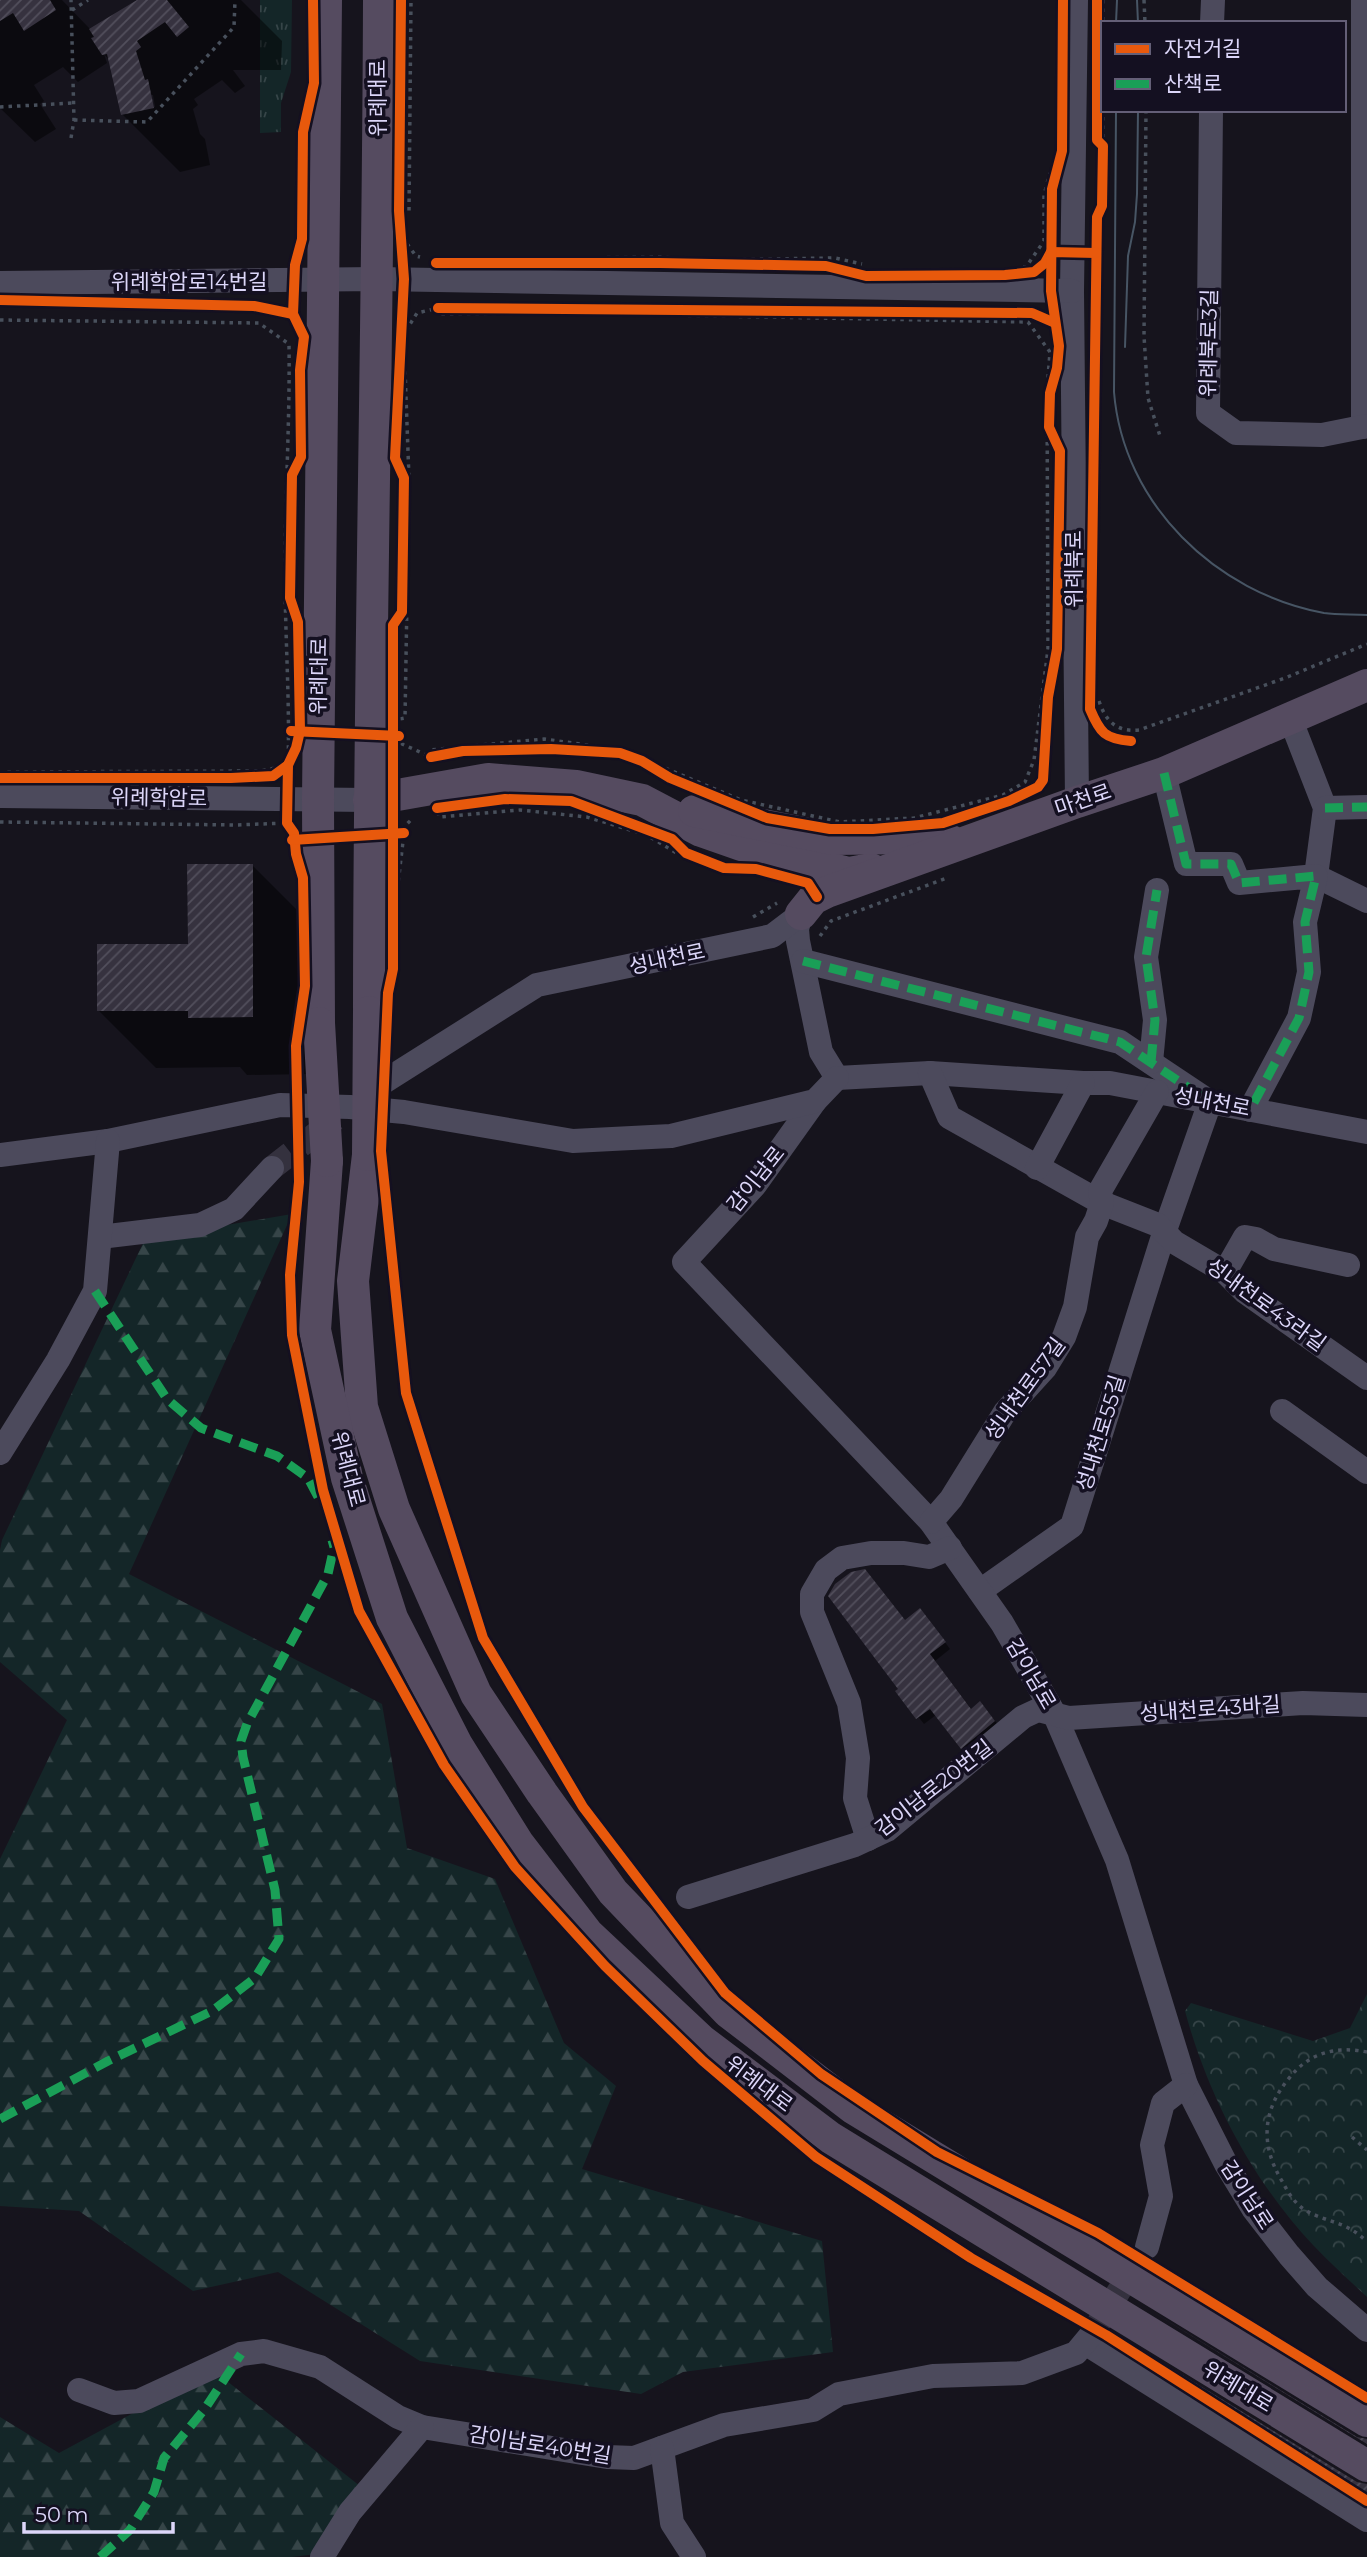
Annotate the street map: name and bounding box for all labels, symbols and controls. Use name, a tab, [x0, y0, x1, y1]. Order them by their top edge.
legend	[1101, 21, 1346, 112]
text: 자전거길	[1164, 36, 1241, 61]
street label: 위례대로	[365, 59, 390, 137]
text: 산책로	[1164, 71, 1222, 96]
street label: 위례학암로14번길	[111, 269, 267, 294]
street label: 위례북로3길	[1195, 289, 1222, 397]
street label: 위례북로	[1061, 530, 1086, 608]
street label: 위례대로	[305, 637, 332, 715]
street label: 마천로	[1051, 778, 1114, 821]
street label: 위례학암로	[110, 784, 208, 811]
street label: 성내천로	[627, 938, 707, 979]
street label: 성내천로	[1172, 1082, 1252, 1121]
street label: 감이남로	[722, 1141, 790, 1217]
street label: 성내천로43라길	[1202, 1253, 1331, 1356]
street label: 성내천로57길	[979, 1333, 1070, 1445]
street label: 성내천로55길	[1071, 1372, 1130, 1494]
street label: 위례대로	[326, 1428, 371, 1509]
street label: 감이남로	[1001, 1634, 1062, 1713]
street label: 성내천로43바길	[1139, 1691, 1281, 1726]
street label: 감이남로20번길	[870, 1734, 997, 1841]
street label: 위례대로	[721, 2050, 798, 2117]
street label: 감이남로	[1216, 2156, 1279, 2234]
street label: 위례대로	[1199, 2356, 1278, 2417]
street label: 감이남로40번길	[467, 2421, 613, 2468]
scale bar	[24, 2490, 173, 2534]
text: 50 m	[35, 2502, 89, 2527]

